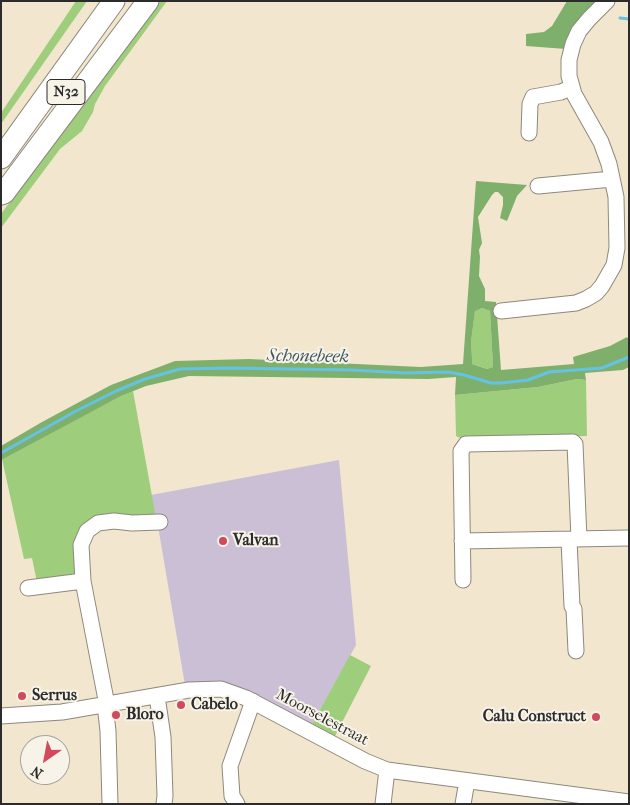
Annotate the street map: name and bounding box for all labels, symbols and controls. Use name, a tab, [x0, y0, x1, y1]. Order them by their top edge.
road number: N32	[47, 80, 85, 104]
water label: Schonebeek	[267, 345, 349, 369]
place label: Valvan	[233, 531, 279, 551]
marker: Valvan	[217, 535, 229, 547]
place label: Serrus	[32, 686, 77, 706]
street label: Moorselestraat	[272, 686, 372, 750]
marker: Serrus	[16, 690, 28, 702]
place label: Cabelo	[191, 695, 238, 715]
marker: Cabelo	[175, 699, 187, 711]
place label: Bloro	[126, 705, 164, 725]
place label: Calu Construct	[483, 707, 586, 727]
marker: Bloro	[110, 709, 122, 721]
marker: Calu Construct	[590, 711, 602, 723]
north arrow	[20, 735, 70, 785]
text: N	[28, 762, 46, 782]

